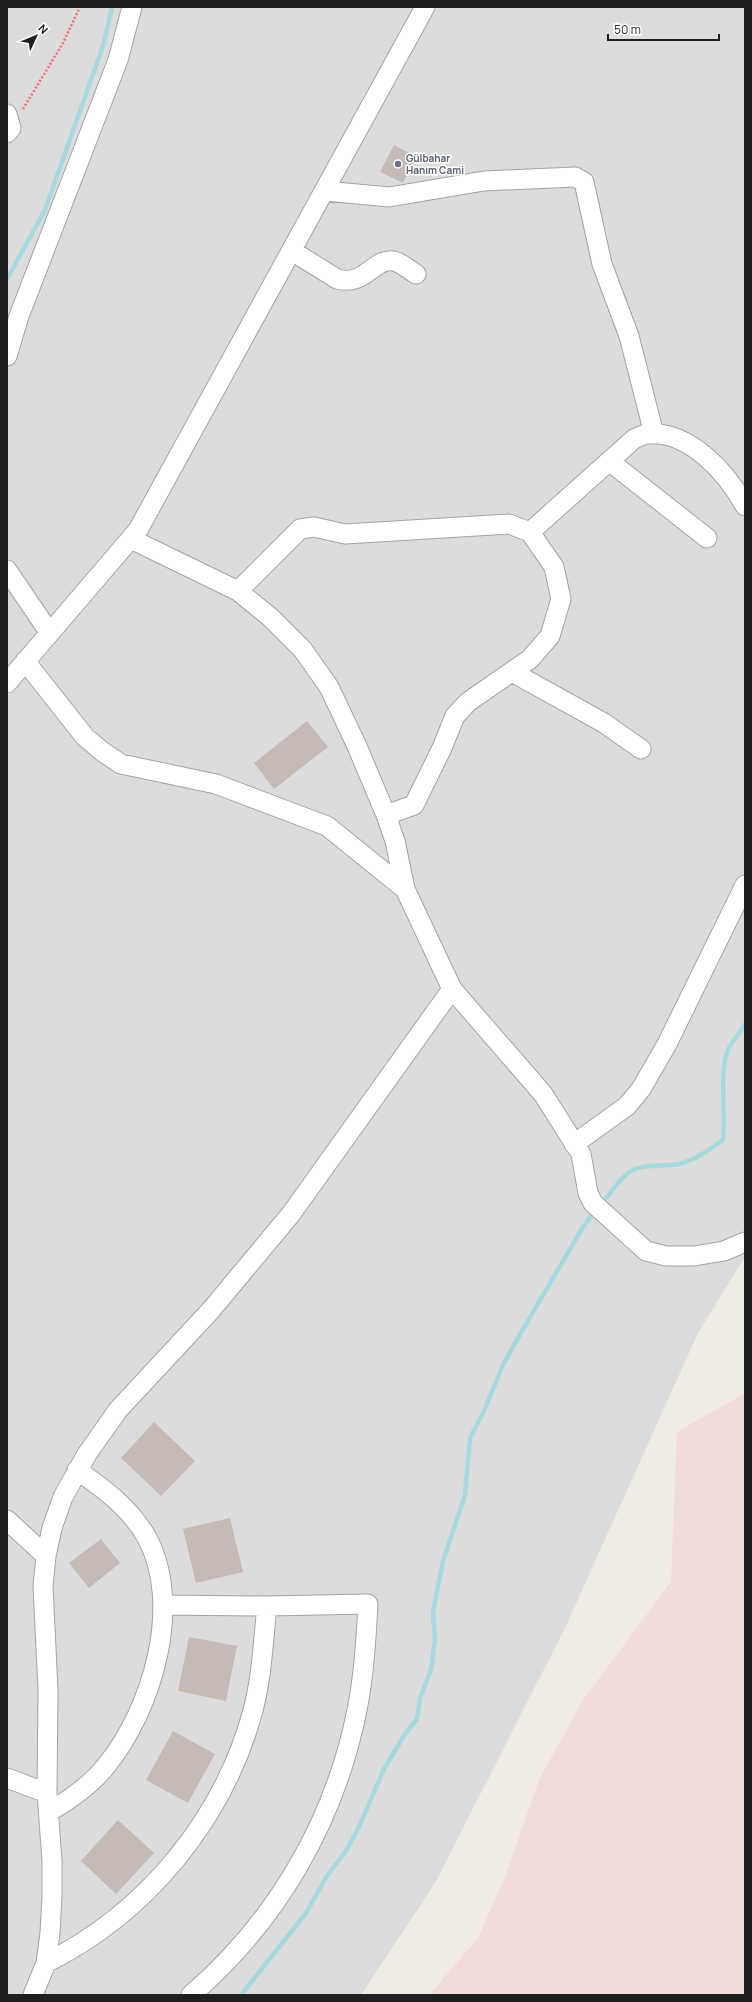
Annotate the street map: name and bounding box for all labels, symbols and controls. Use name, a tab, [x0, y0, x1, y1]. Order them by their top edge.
north arrow	[16, 16, 56, 56]
scale bar	[608, 16, 719, 42]
text: N	[35, 21, 52, 37]
text: 50 m	[614, 21, 641, 38]
place label: Gülbahar Hanım Cami	[406, 151, 464, 177]
marker: Gülbahar Hanım Cami	[393, 159, 403, 169]

